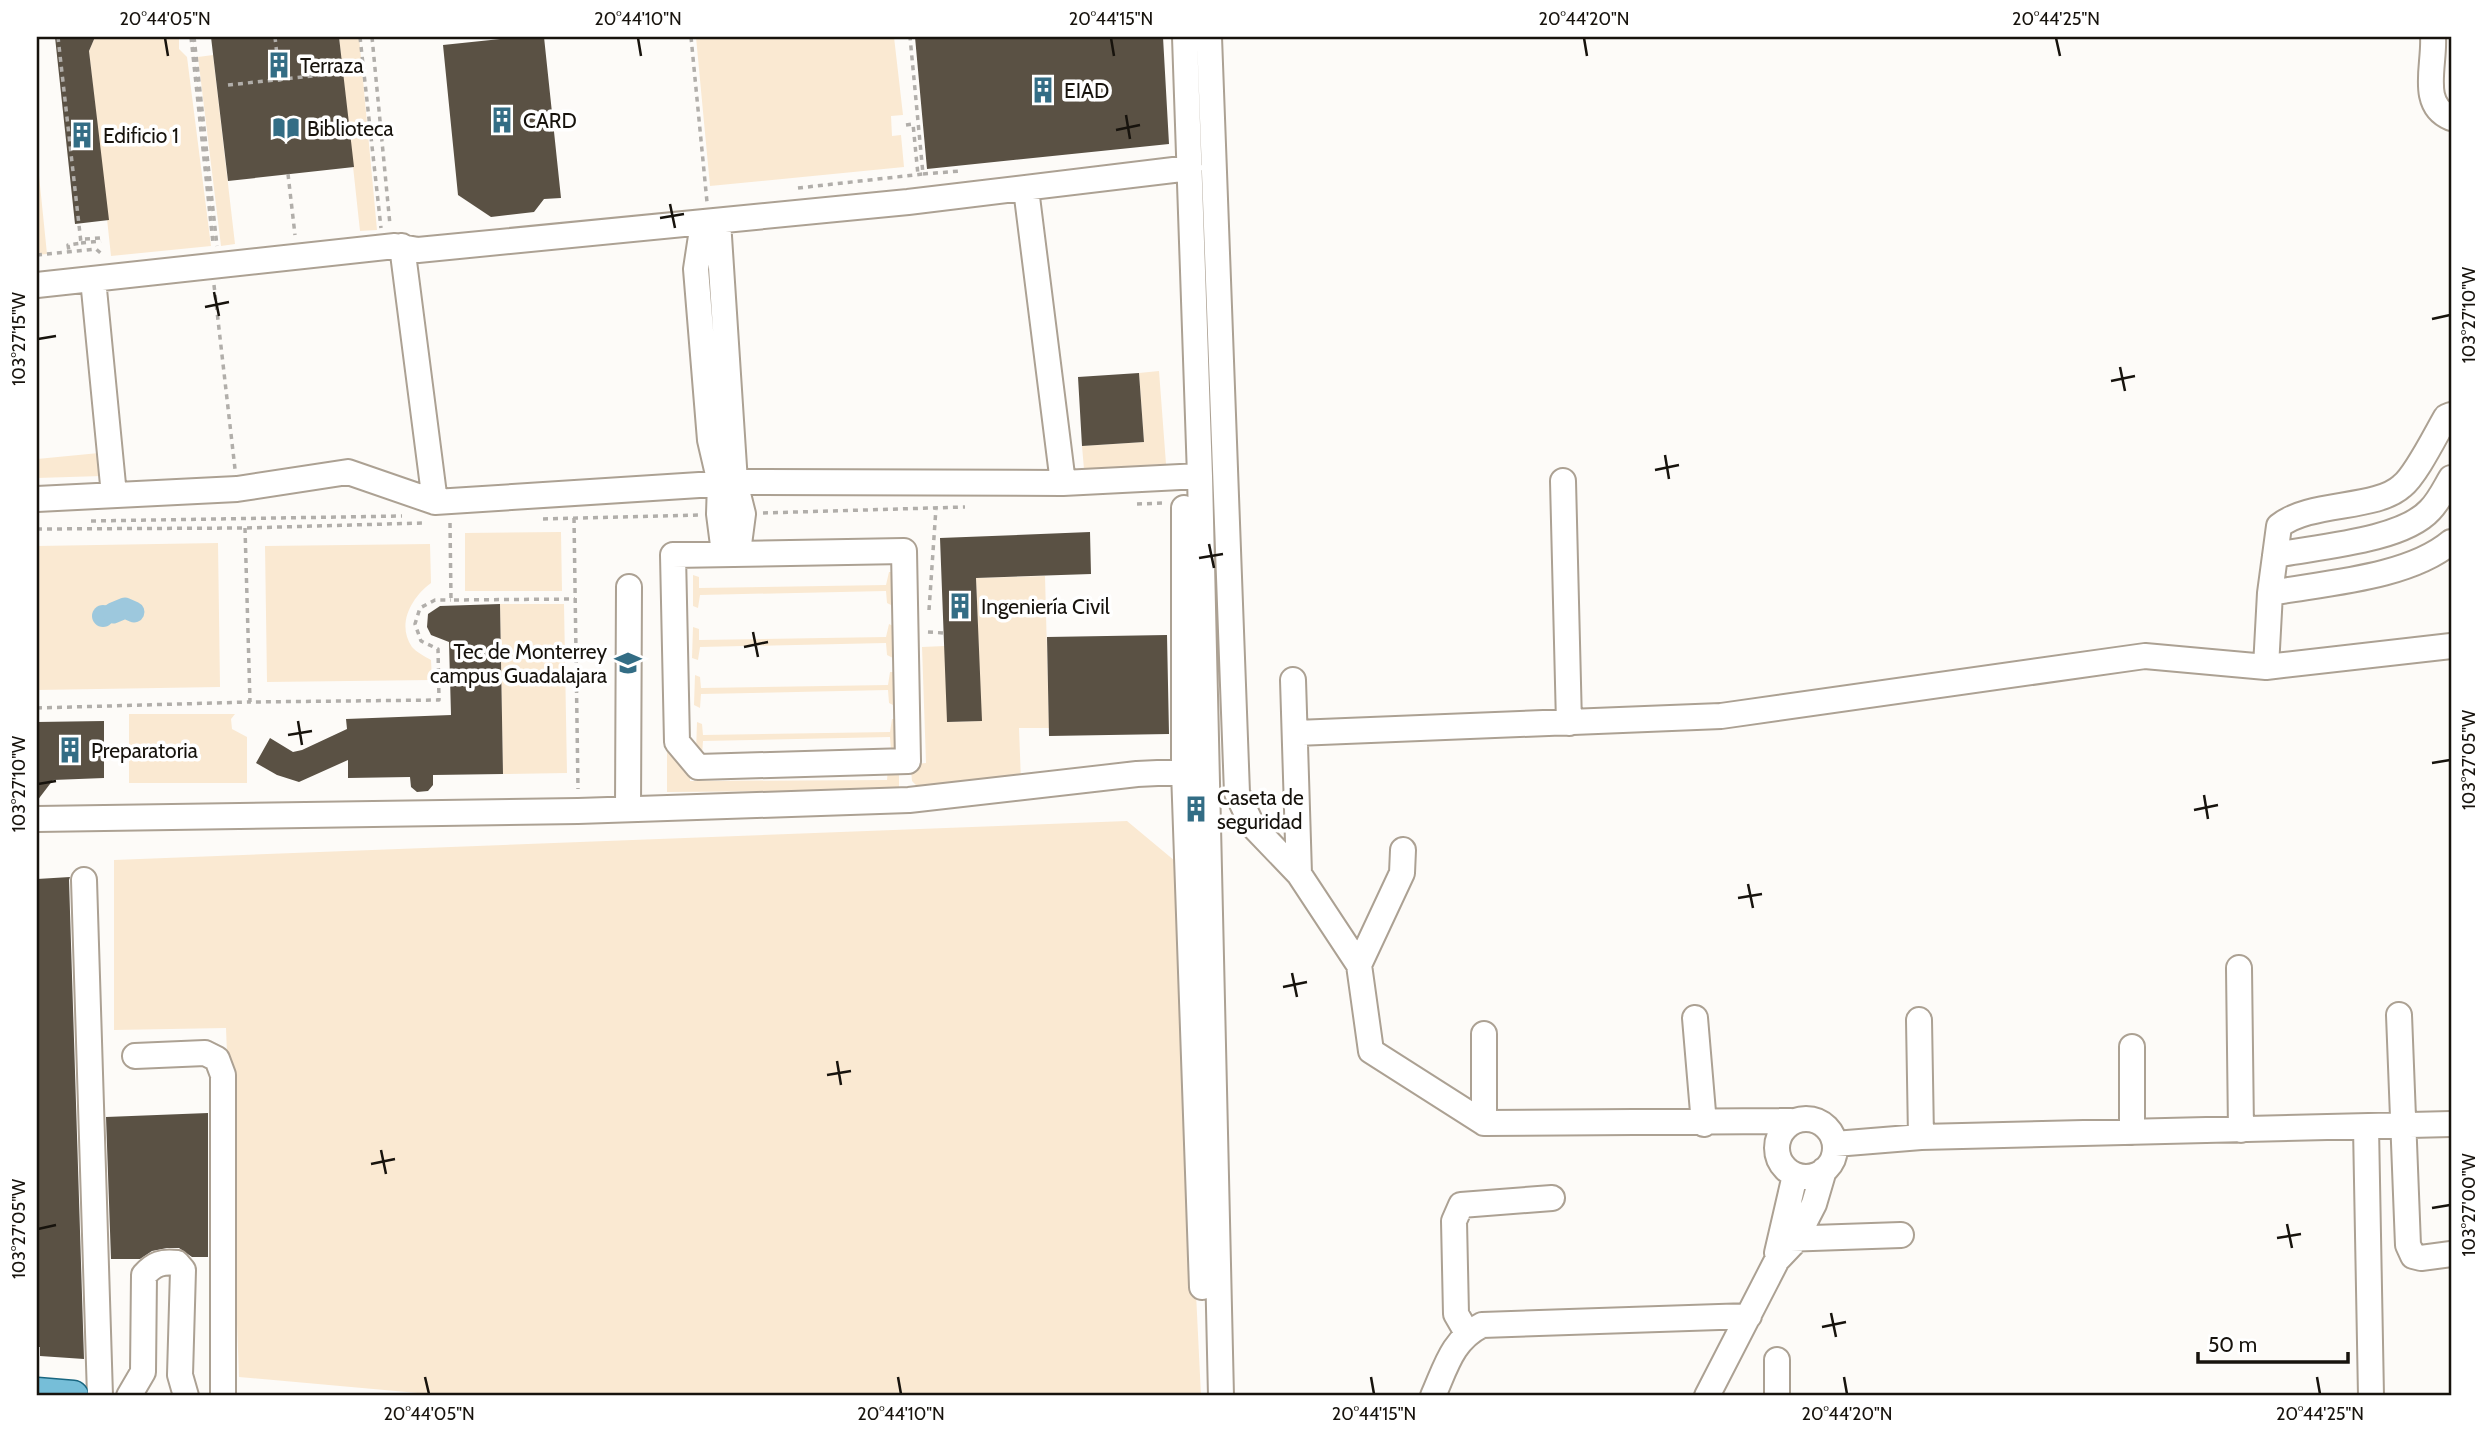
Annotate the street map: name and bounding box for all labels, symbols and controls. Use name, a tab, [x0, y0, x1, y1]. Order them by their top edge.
text: 20°44'05"N	[119, 8, 211, 30]
text: 20°44'10"N	[594, 8, 682, 30]
text: 20°44'15"N	[1069, 8, 1153, 30]
text: 20°44'20"N	[1539, 8, 1629, 30]
text: 20°44'25"N	[2012, 8, 2100, 30]
building icon: Terraza	[264, 50, 294, 80]
place label: Terraza	[300, 53, 363, 78]
building icon: EIAD	[1028, 75, 1058, 105]
place label: EIAD	[1064, 78, 1109, 103]
building icon: CARD	[487, 105, 517, 135]
place label: CARD	[523, 108, 577, 133]
library icon: Biblioteca	[271, 113, 301, 143]
place label: Biblioteca	[307, 116, 394, 141]
building icon: Edificio 1	[67, 120, 97, 150]
place label: Edificio 1	[103, 123, 179, 148]
text: 103°27'10"W	[2458, 267, 2480, 363]
text: 103°27'15"W	[8, 292, 30, 386]
building icon: Ingeniería Civil	[945, 591, 975, 621]
place label: Ingeniería Civil	[981, 594, 1110, 619]
place label: Tec de Monterrey campus Guadalajara	[430, 639, 607, 689]
school or university icon: Tec de Monterrey campus Guadalajara	[613, 648, 643, 678]
text: 103°27'05"W	[2458, 710, 2480, 810]
building icon: Preparatoria	[55, 735, 85, 765]
text: 103°27'10"W	[8, 736, 30, 832]
place label: Preparatoria	[91, 738, 198, 763]
place label: Caseta de seguridad	[1217, 785, 1304, 834]
building icon: Caseta de seguridad	[1181, 794, 1211, 824]
text: 103°27'00"W	[2458, 1154, 2480, 1256]
text: 103°27'05"W	[8, 1179, 30, 1279]
scale bar	[2198, 1321, 2348, 1365]
text: 50 m	[2208, 1332, 2257, 1357]
text: 20°44'05"N	[383, 1403, 475, 1425]
text: 20°44'10"N	[857, 1403, 945, 1425]
text: 20°44'15"N	[1332, 1403, 1416, 1425]
text: 20°44'20"N	[1802, 1403, 1892, 1425]
text: 20°44'25"N	[2276, 1403, 2364, 1425]

